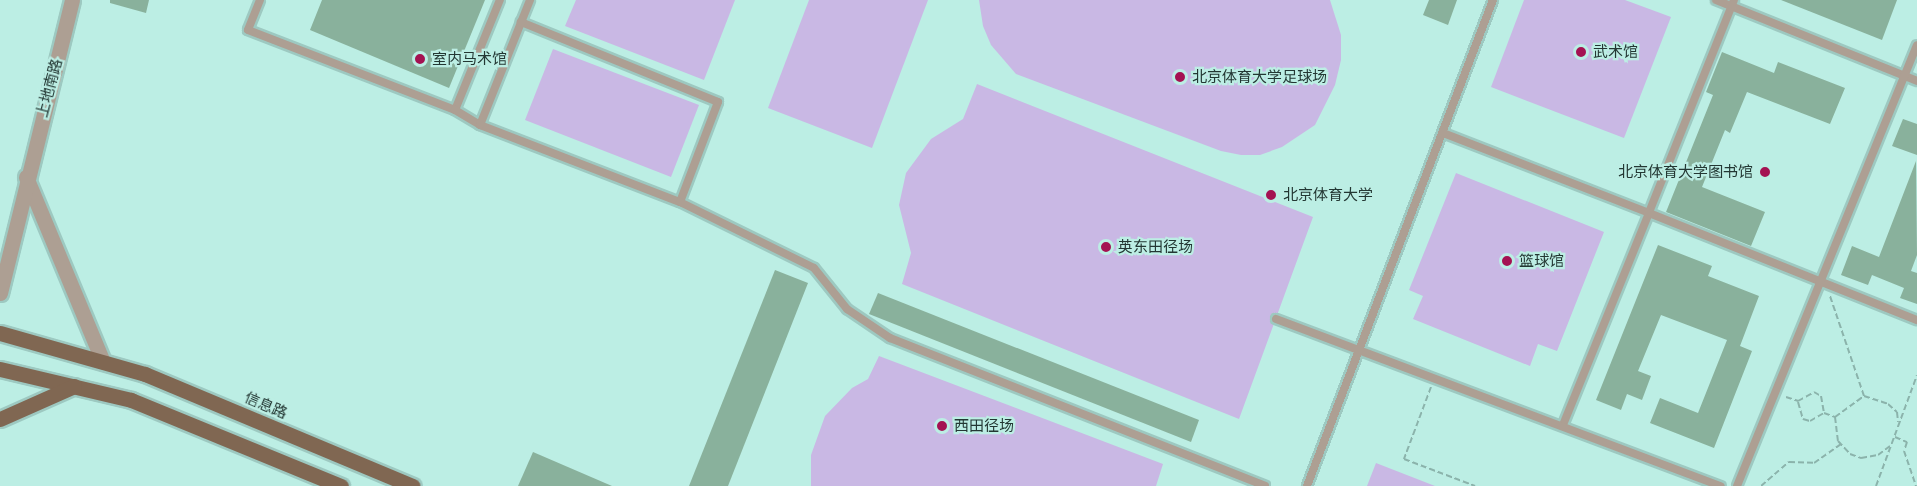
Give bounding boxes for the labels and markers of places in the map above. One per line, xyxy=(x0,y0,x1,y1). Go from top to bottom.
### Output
place label: 武术馆 xyxy=(1593,43,1638,61)
marker: 武术馆 xyxy=(1574,45,1588,59)
place label: 室内马术馆 xyxy=(432,50,507,68)
marker: 室内马术馆 xyxy=(413,52,427,66)
place label: 北京体育大学足球场 xyxy=(1192,68,1327,86)
marker: 北京体育大学足球场 xyxy=(1173,70,1187,84)
place label: 北京体育大学图书馆 xyxy=(1618,163,1753,181)
marker: 北京体育大学图书馆 xyxy=(1758,165,1772,179)
place label: 北京体育大学 xyxy=(1283,186,1373,204)
marker: 北京体育大学 xyxy=(1264,188,1278,202)
place label: 英东田径场 xyxy=(1118,238,1193,256)
marker: 英东田径场 xyxy=(1099,240,1113,254)
place label: 篮球馆 xyxy=(1519,252,1564,270)
marker: 篮球馆 xyxy=(1500,254,1514,268)
place label: 西田径场 xyxy=(954,417,1014,435)
marker: 西田径场 xyxy=(935,419,949,433)

